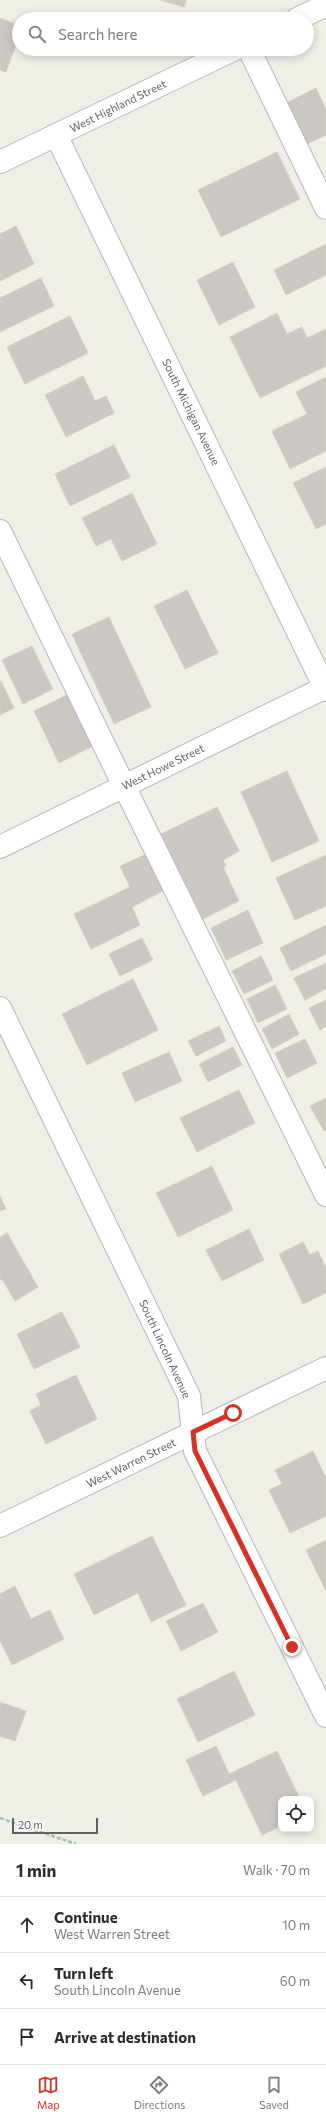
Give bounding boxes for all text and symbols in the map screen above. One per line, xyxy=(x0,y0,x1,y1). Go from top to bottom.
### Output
search box xyxy=(12,12,314,56)
icon: search xyxy=(26,23,48,45)
text: Search here xyxy=(58,25,137,43)
street label: West Highland Street xyxy=(67,76,169,135)
street label: South Michigan Avenue xyxy=(160,356,223,467)
street label: West Howe Street xyxy=(119,741,207,792)
street label: South Lincoln Avenue xyxy=(137,1297,194,1400)
route start xyxy=(224,1404,242,1422)
street label: West Warren Street xyxy=(84,1435,178,1490)
route end xyxy=(283,1638,301,1656)
map controls xyxy=(278,1796,314,1832)
button: locate xyxy=(278,1796,314,1832)
scale bar xyxy=(12,1816,98,1835)
text: 20 m xyxy=(18,1818,43,1831)
text: 1 min xyxy=(16,1860,56,1881)
text: Walk · 70 m xyxy=(243,1862,310,1878)
text: Continue xyxy=(54,1908,118,1926)
icon: ahead xyxy=(16,1914,38,1936)
text: 10 m xyxy=(282,1917,310,1933)
text: West Warren Street xyxy=(54,1926,170,1942)
text: Turn left xyxy=(54,1964,113,1982)
icon: left xyxy=(16,1970,38,1992)
text: 60 m xyxy=(280,1973,310,1989)
text: South Lincoln Avenue xyxy=(54,1982,181,1998)
icon: arrive xyxy=(16,2026,38,2048)
text: Arrive at destination xyxy=(54,2028,196,2046)
tab: Map xyxy=(37,2074,60,2111)
tab: Directions xyxy=(134,2074,185,2111)
tab: Saved xyxy=(259,2074,289,2111)

